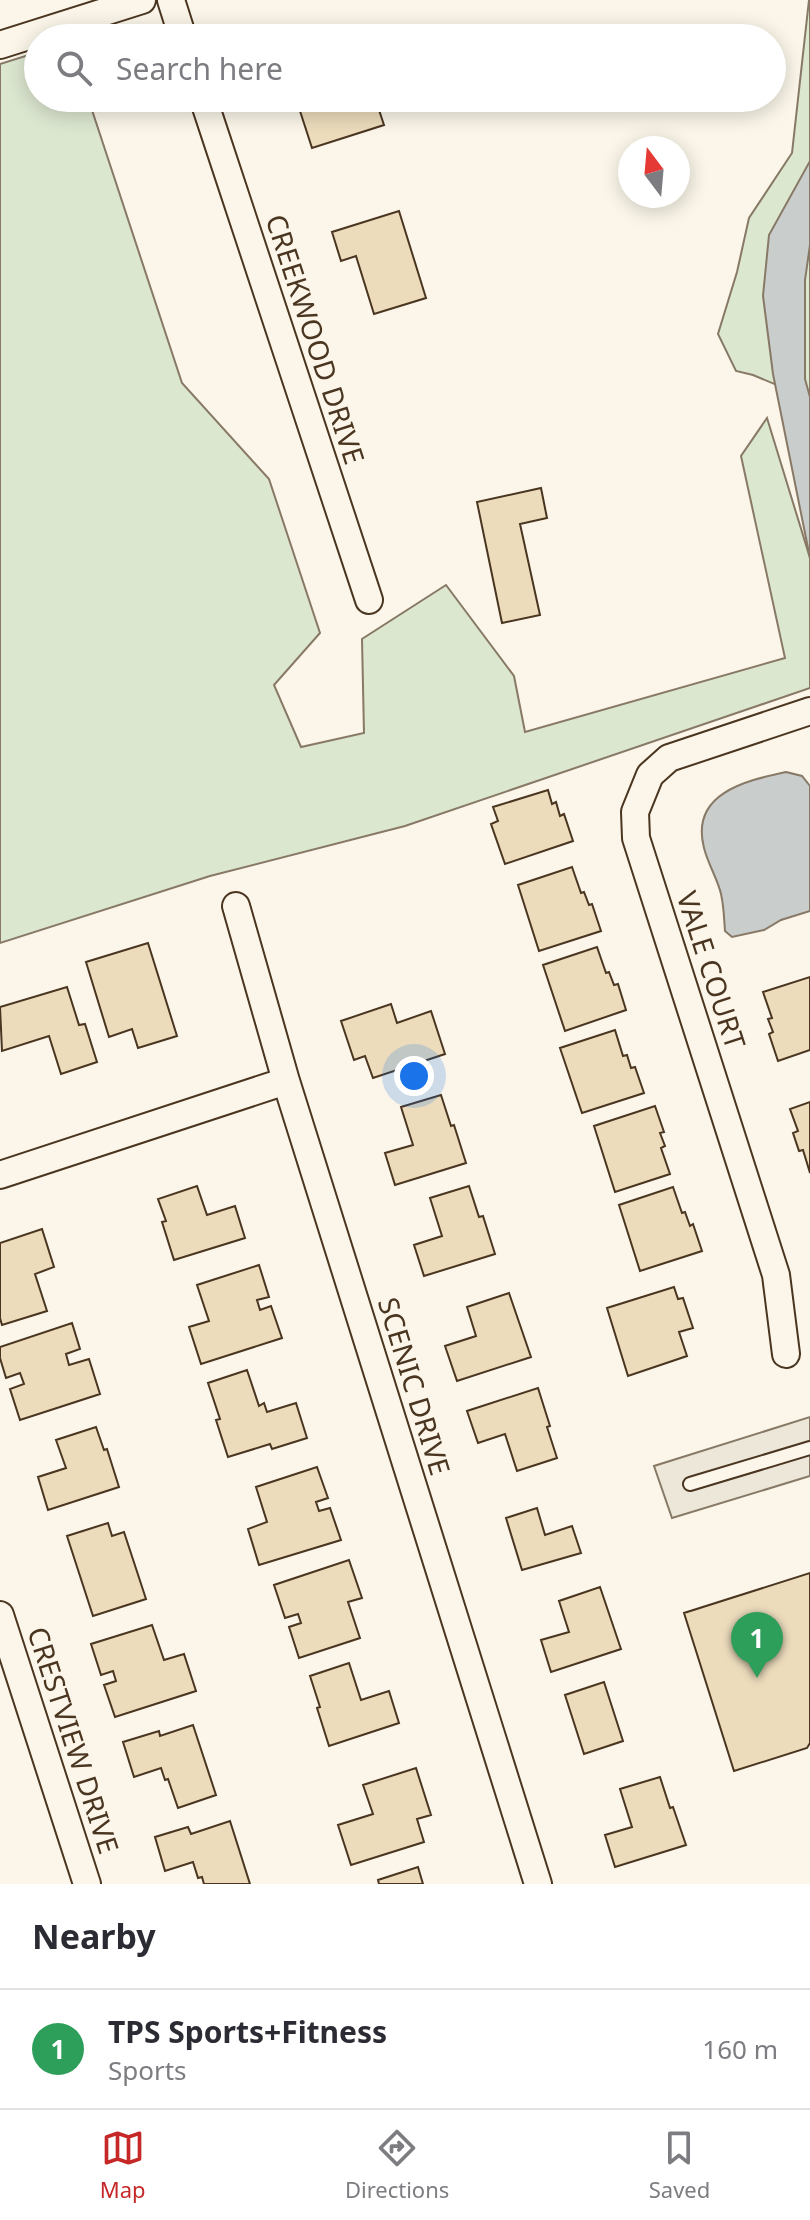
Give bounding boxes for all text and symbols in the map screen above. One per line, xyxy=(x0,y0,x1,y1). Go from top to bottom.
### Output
search box xyxy=(24,24,786,112)
icon: search xyxy=(52,46,96,90)
text: Search here xyxy=(116,48,283,89)
north arrow xyxy=(618,136,690,208)
street label: CREEKWOOD DRIVE xyxy=(258,209,374,469)
street label: VALE COURT xyxy=(669,886,755,1054)
your location xyxy=(394,1056,434,1096)
street label: SCENIC DRIVE xyxy=(370,1292,460,1480)
pin: 1 xyxy=(731,1612,783,1678)
street label: CRESTVIEW DRIVE xyxy=(19,1622,129,1858)
text: Nearby xyxy=(32,1913,156,1959)
text: TPS Sports+Fitness xyxy=(108,2011,387,2052)
text: 1 xyxy=(51,2031,65,2067)
text: 160 m xyxy=(702,2031,778,2067)
text: Sports xyxy=(108,2052,187,2088)
tab: Map xyxy=(100,2126,146,2204)
tab: Directions xyxy=(345,2126,449,2204)
tab: Saved xyxy=(649,2126,710,2204)

